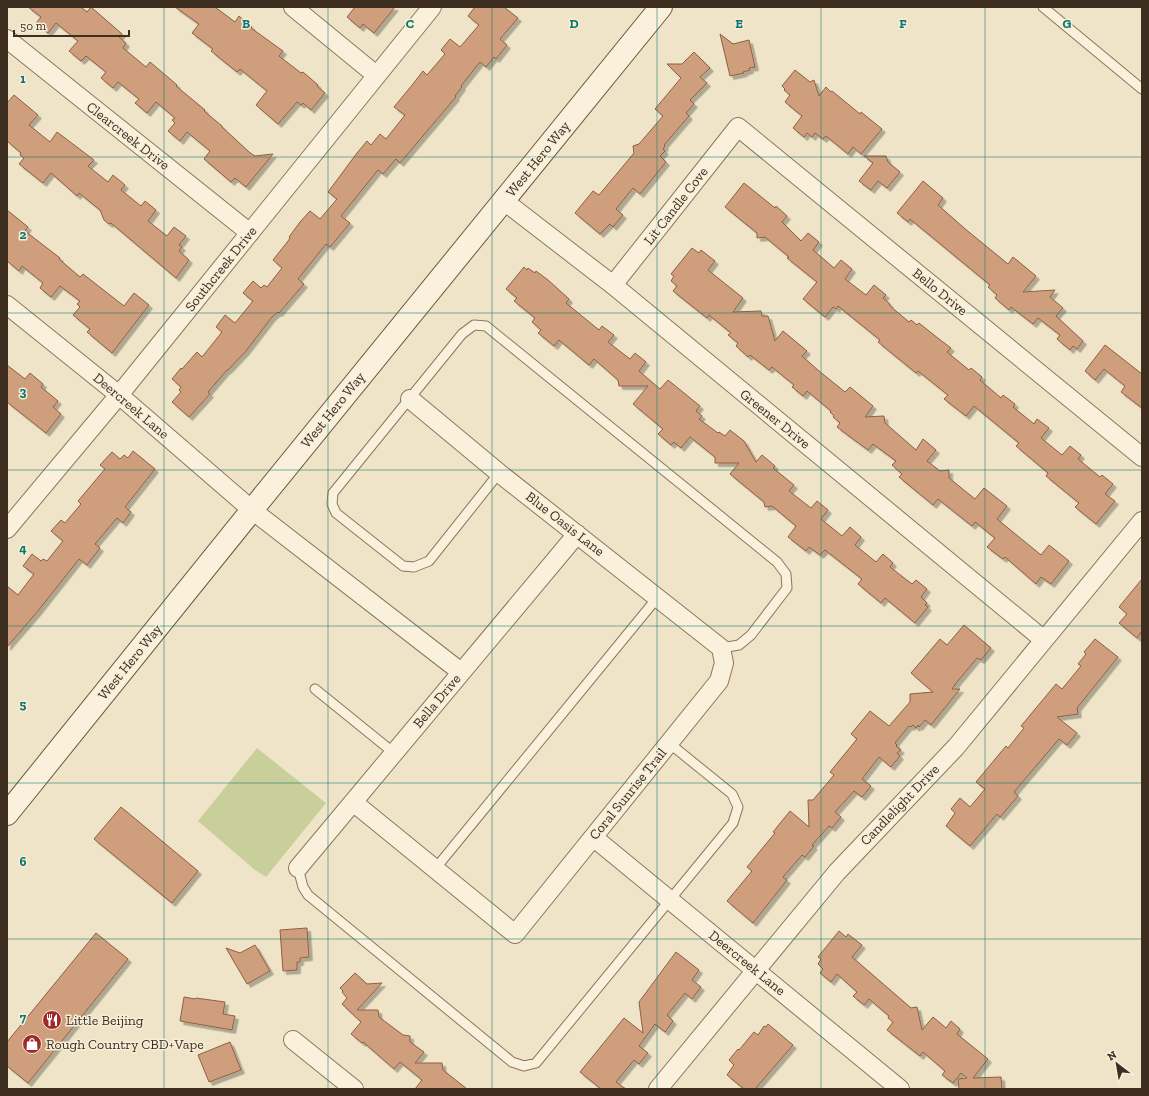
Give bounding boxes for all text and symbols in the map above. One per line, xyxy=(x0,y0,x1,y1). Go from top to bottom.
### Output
scale bar xyxy=(14,12,129,38)
text: B xyxy=(242,16,250,31)
text: C xyxy=(406,16,414,31)
text: D xyxy=(569,16,579,31)
text: E xyxy=(735,16,743,31)
text: F xyxy=(899,16,907,31)
text: G xyxy=(1063,16,1072,31)
text: 50 m xyxy=(20,19,47,33)
text: 1 xyxy=(20,71,26,86)
street label: Clearcreek Drive xyxy=(83,98,173,174)
street label: West Hero Way xyxy=(502,117,574,200)
street label: Lit Candle Cove xyxy=(640,163,712,248)
street label: Southcreek Drive xyxy=(182,223,261,315)
text: 2 xyxy=(20,227,27,242)
street label: Bello Drive xyxy=(909,265,971,320)
street label: West Hero Way xyxy=(297,368,369,451)
street label: Deercreek Lane xyxy=(90,369,173,443)
text: 3 xyxy=(20,384,27,399)
street label: Greener Drive xyxy=(737,386,814,453)
street label: Blue Oasis Lane xyxy=(522,488,608,560)
text: 4 xyxy=(19,541,27,556)
street label: West Hero Way xyxy=(94,620,166,703)
street label: Bella Drive xyxy=(409,670,465,732)
text: 5 xyxy=(20,697,27,712)
street label: Coral Sunrise Trail xyxy=(586,744,670,843)
street label: Candlelight Drive xyxy=(857,761,943,849)
text: 6 xyxy=(20,854,27,869)
street label: Deercreek Lane xyxy=(705,927,789,999)
restaurant icon: Little Beijing xyxy=(41,1009,63,1031)
text: 7 xyxy=(20,1010,27,1025)
place label: Little Beijing xyxy=(66,1012,144,1029)
shop icon: Rough Country CBD+Vape xyxy=(21,1033,43,1055)
place label: Rough Country CBD+Vape xyxy=(46,1036,204,1053)
north arrow xyxy=(1097,1044,1137,1084)
text: N xyxy=(1105,1048,1120,1064)

